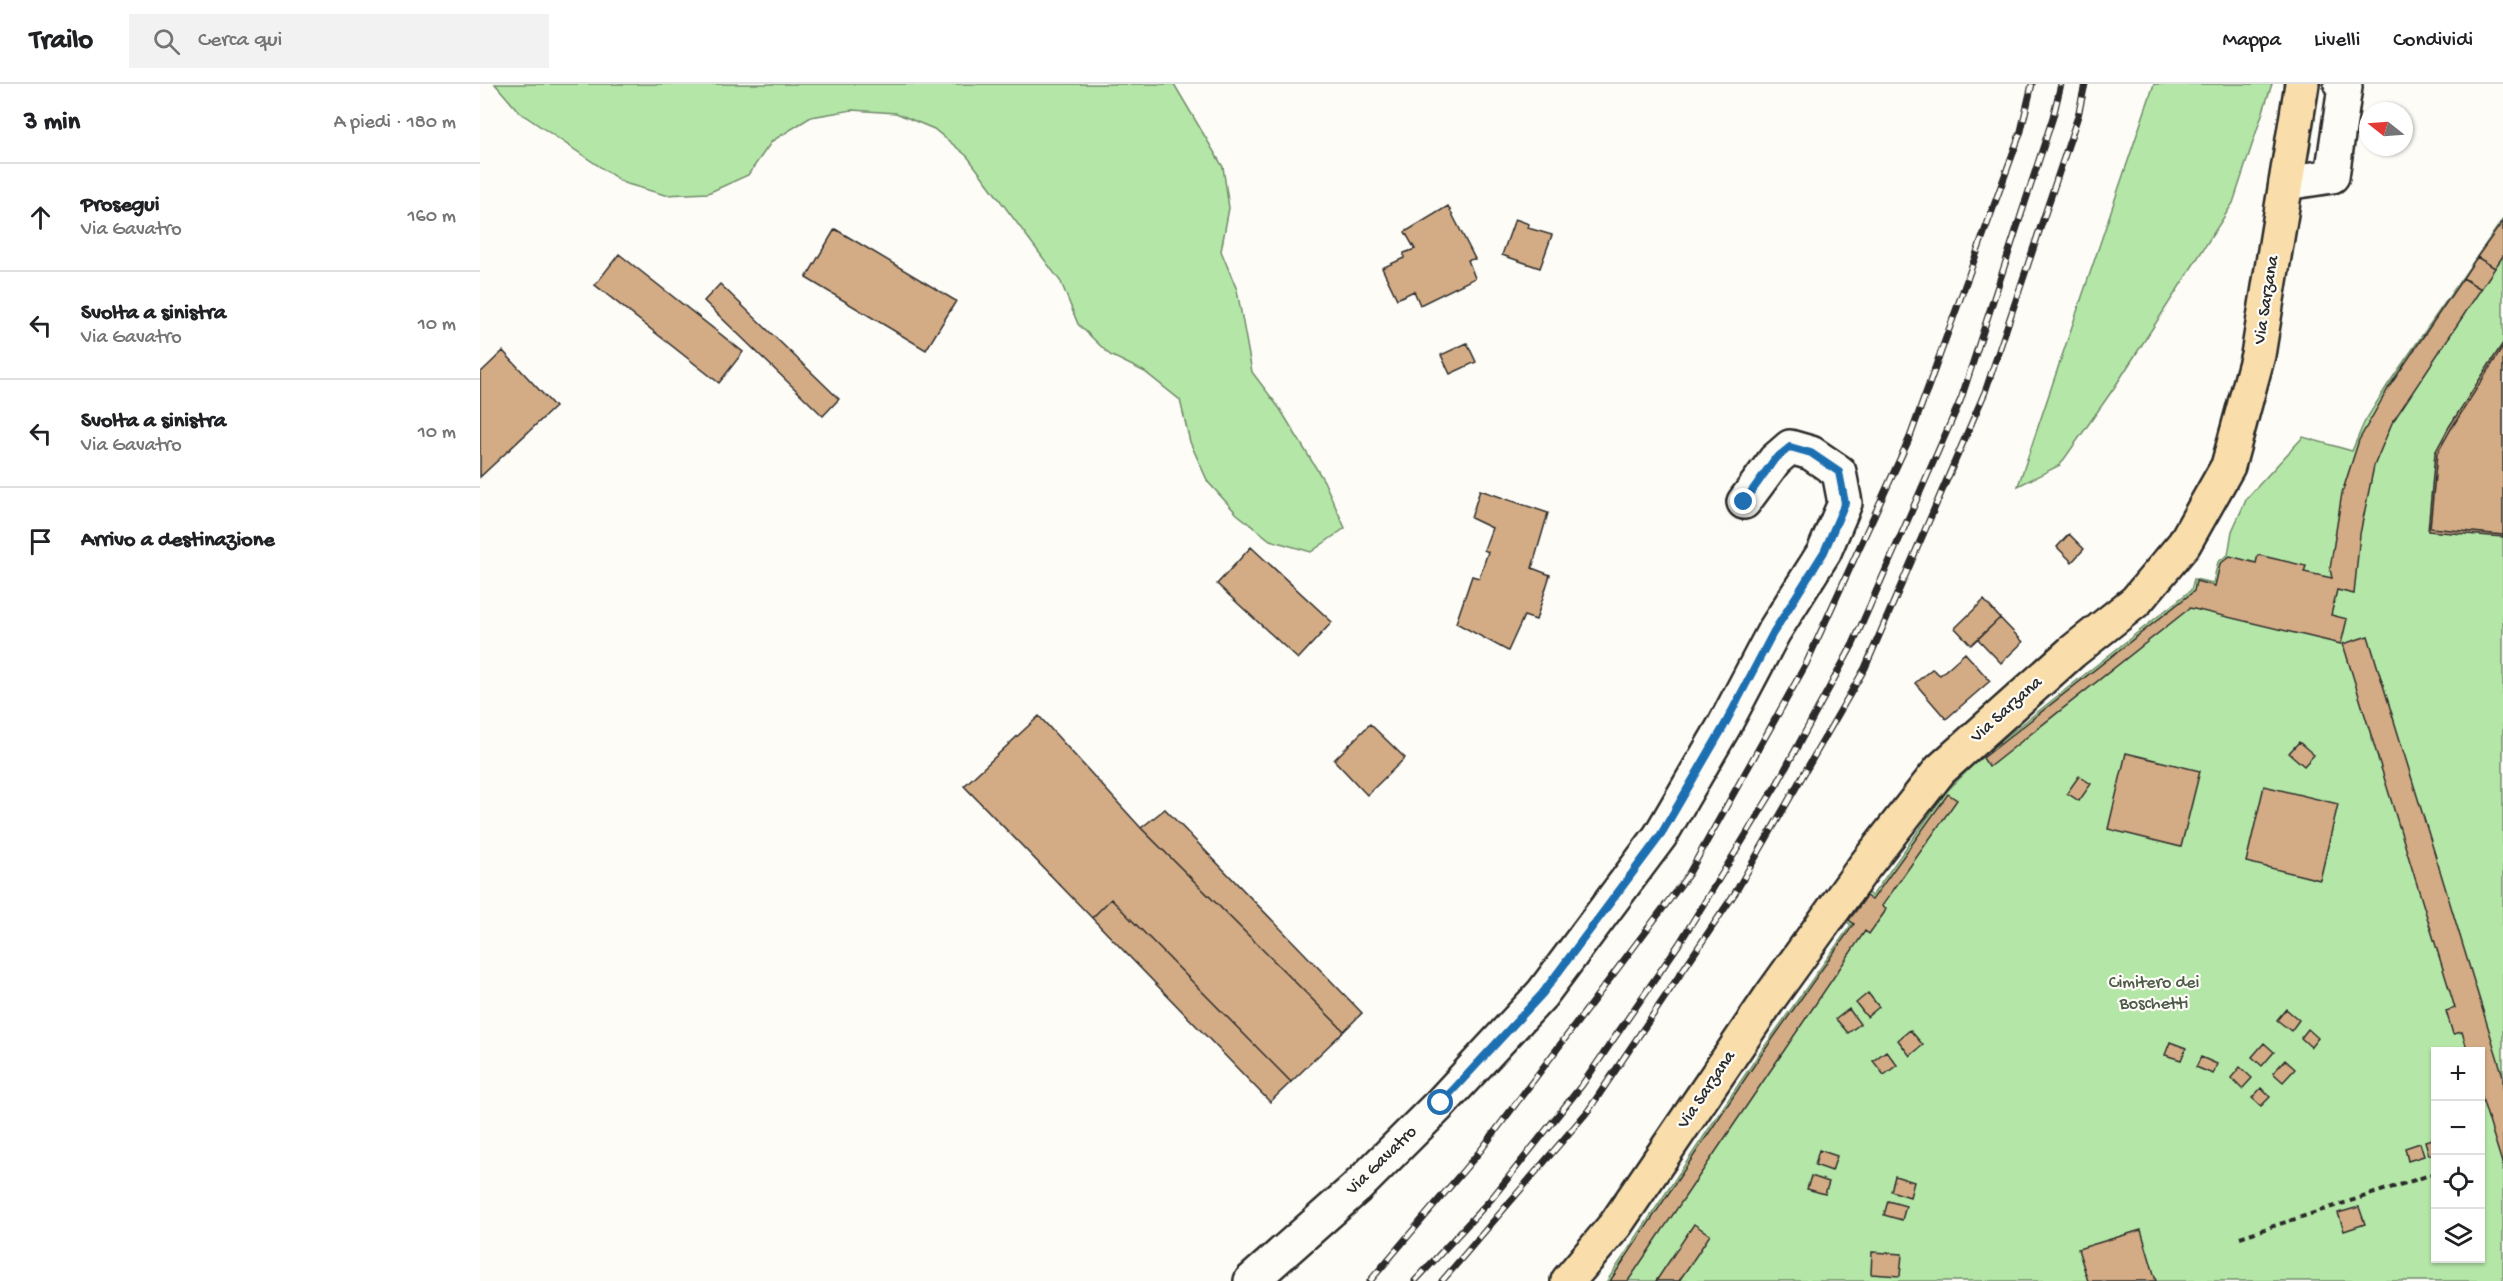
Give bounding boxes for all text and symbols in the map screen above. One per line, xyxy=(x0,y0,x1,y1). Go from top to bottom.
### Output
search box xyxy=(129,14,549,68)
text: Trailo xyxy=(30,25,93,58)
icon: search xyxy=(150,25,183,58)
text: Cerca qui xyxy=(198,28,282,54)
text: Mappa xyxy=(2222,29,2281,54)
text: Livelli xyxy=(2314,29,2360,54)
text: Condividi xyxy=(2393,29,2473,54)
north arrow xyxy=(2359,102,2413,156)
text: 3 min xyxy=(24,108,80,139)
text: A piedi · 180 m xyxy=(334,112,456,135)
text: Prosegui xyxy=(81,193,159,219)
icon: ahead xyxy=(24,201,57,234)
text: 160 m xyxy=(407,206,456,229)
text: Via Gavatro xyxy=(81,219,182,242)
street label: Via Sarzana xyxy=(2249,253,2285,347)
text: Svolta a sinistra xyxy=(81,301,226,327)
icon: left xyxy=(24,309,57,342)
text: 10 m xyxy=(418,314,456,337)
text: Via Gavatro xyxy=(81,327,182,350)
text: Svolta a sinistra xyxy=(81,409,226,435)
icon: left xyxy=(24,417,57,450)
text: 10 m xyxy=(418,422,456,445)
text: Via Gavatro xyxy=(81,435,182,458)
route end xyxy=(1730,488,1756,514)
icon: arrive xyxy=(24,525,57,558)
text: Arrivo a destinazione xyxy=(81,528,275,554)
street label: Via Sarzana xyxy=(1966,672,2048,748)
park label: Cimitero dei Boschetti xyxy=(2109,973,2199,1015)
street label: Via Sarzana xyxy=(1673,1046,1741,1134)
map controls xyxy=(2431,1047,2485,1263)
button: + xyxy=(2431,1047,2485,1101)
route start xyxy=(1427,1089,1453,1115)
button: − xyxy=(2431,1101,2485,1155)
street label: Via Gavatro xyxy=(1341,1122,1422,1201)
button: locate xyxy=(2431,1155,2485,1209)
button: layers xyxy=(2431,1209,2485,1263)

